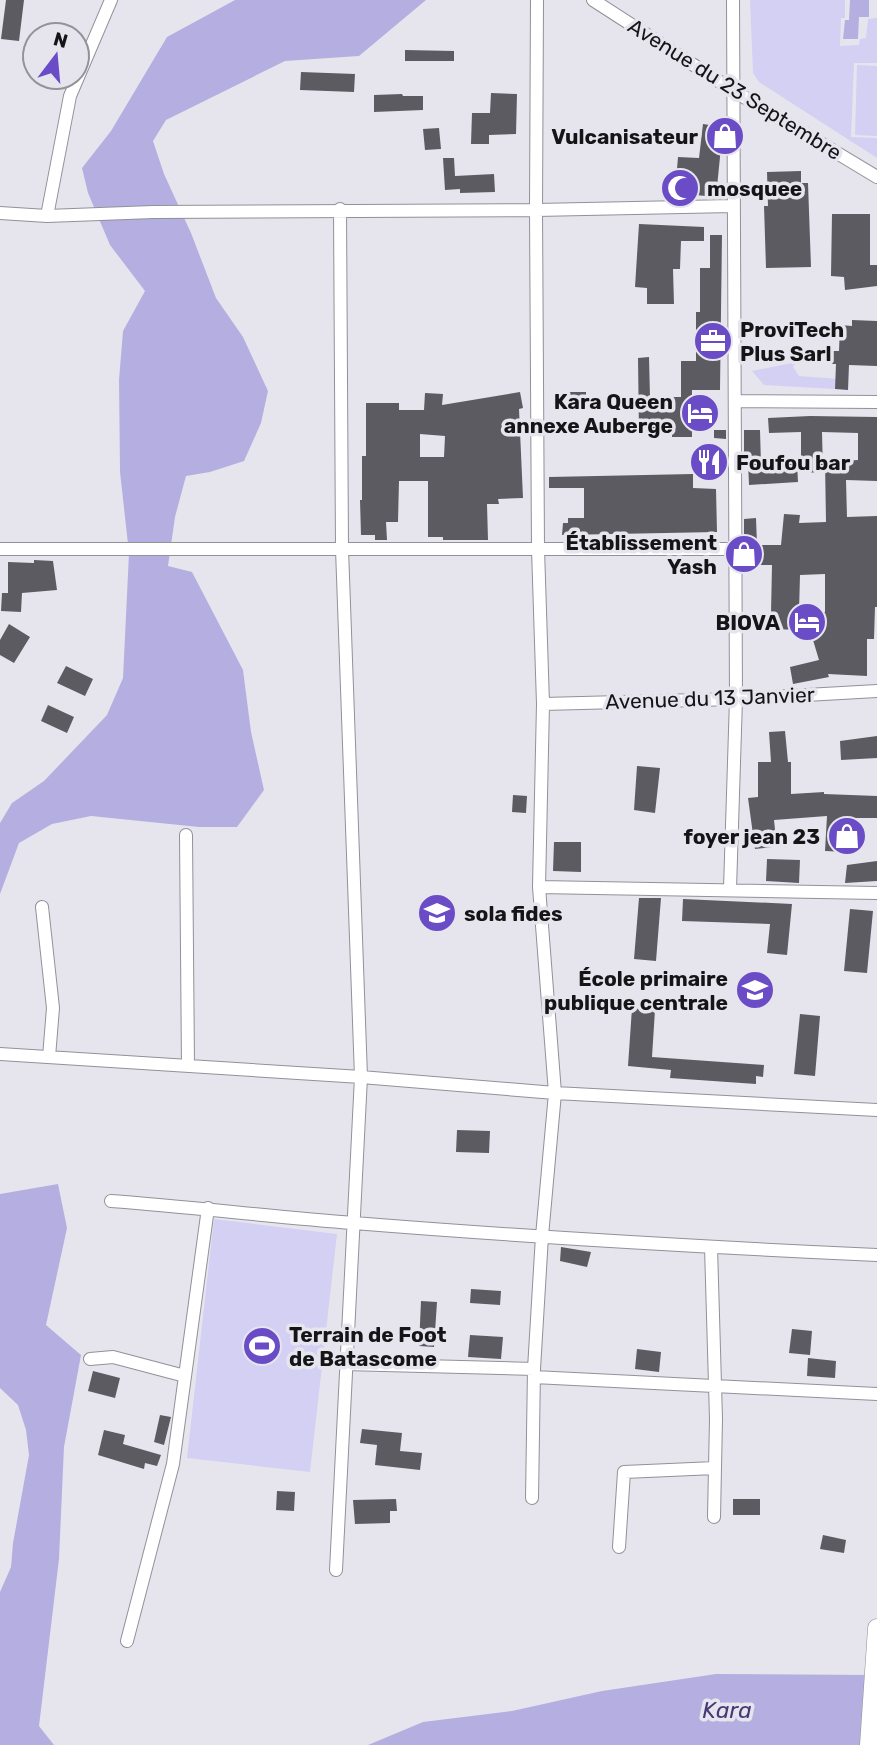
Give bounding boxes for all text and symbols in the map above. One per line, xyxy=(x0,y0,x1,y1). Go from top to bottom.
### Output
street label: Avenue du 23 Septembre xyxy=(624,13,846,165)
north arrow xyxy=(21,21,91,91)
text: N xyxy=(51,27,70,53)
shop icon: Vulcanisateur xyxy=(704,115,746,157)
place label: Vulcanisateur xyxy=(551,124,698,149)
mosque icon: mosquee xyxy=(659,167,701,209)
place label: mosquee xyxy=(707,176,802,201)
place label: ProviTech Plus Sarl xyxy=(740,317,844,366)
office icon: ProviTech Plus Sarl xyxy=(692,320,734,362)
place label: Kara Queen annexe Auberge xyxy=(504,389,673,438)
hotel icon: Kara Queen annexe Auberge xyxy=(679,392,721,434)
restaurant icon: Foufou bar xyxy=(688,441,730,483)
place label: Foufou bar xyxy=(736,450,851,475)
place label: Établissement Yash xyxy=(566,530,717,579)
shop icon: Établissement Yash xyxy=(723,533,765,575)
hotel icon: BIOVA xyxy=(786,601,828,643)
place label: BIOVA xyxy=(715,610,780,635)
street label: Avenue du 13 Janvier xyxy=(605,682,815,714)
shop icon: foyer jean 23 xyxy=(826,815,868,857)
place label: foyer jean 23 xyxy=(684,824,820,849)
school or university icon: sola fides xyxy=(416,892,458,934)
place label: sola fides xyxy=(464,901,563,926)
place label: École primaire publique centrale xyxy=(544,966,728,1015)
school or university icon: École primaire publique centrale xyxy=(734,969,776,1011)
place label: Terrain de Foot de Batascome xyxy=(289,1322,447,1371)
sports icon: Terrain de Foot de Batascome xyxy=(241,1325,283,1367)
water label: Kara xyxy=(702,1696,752,1724)

